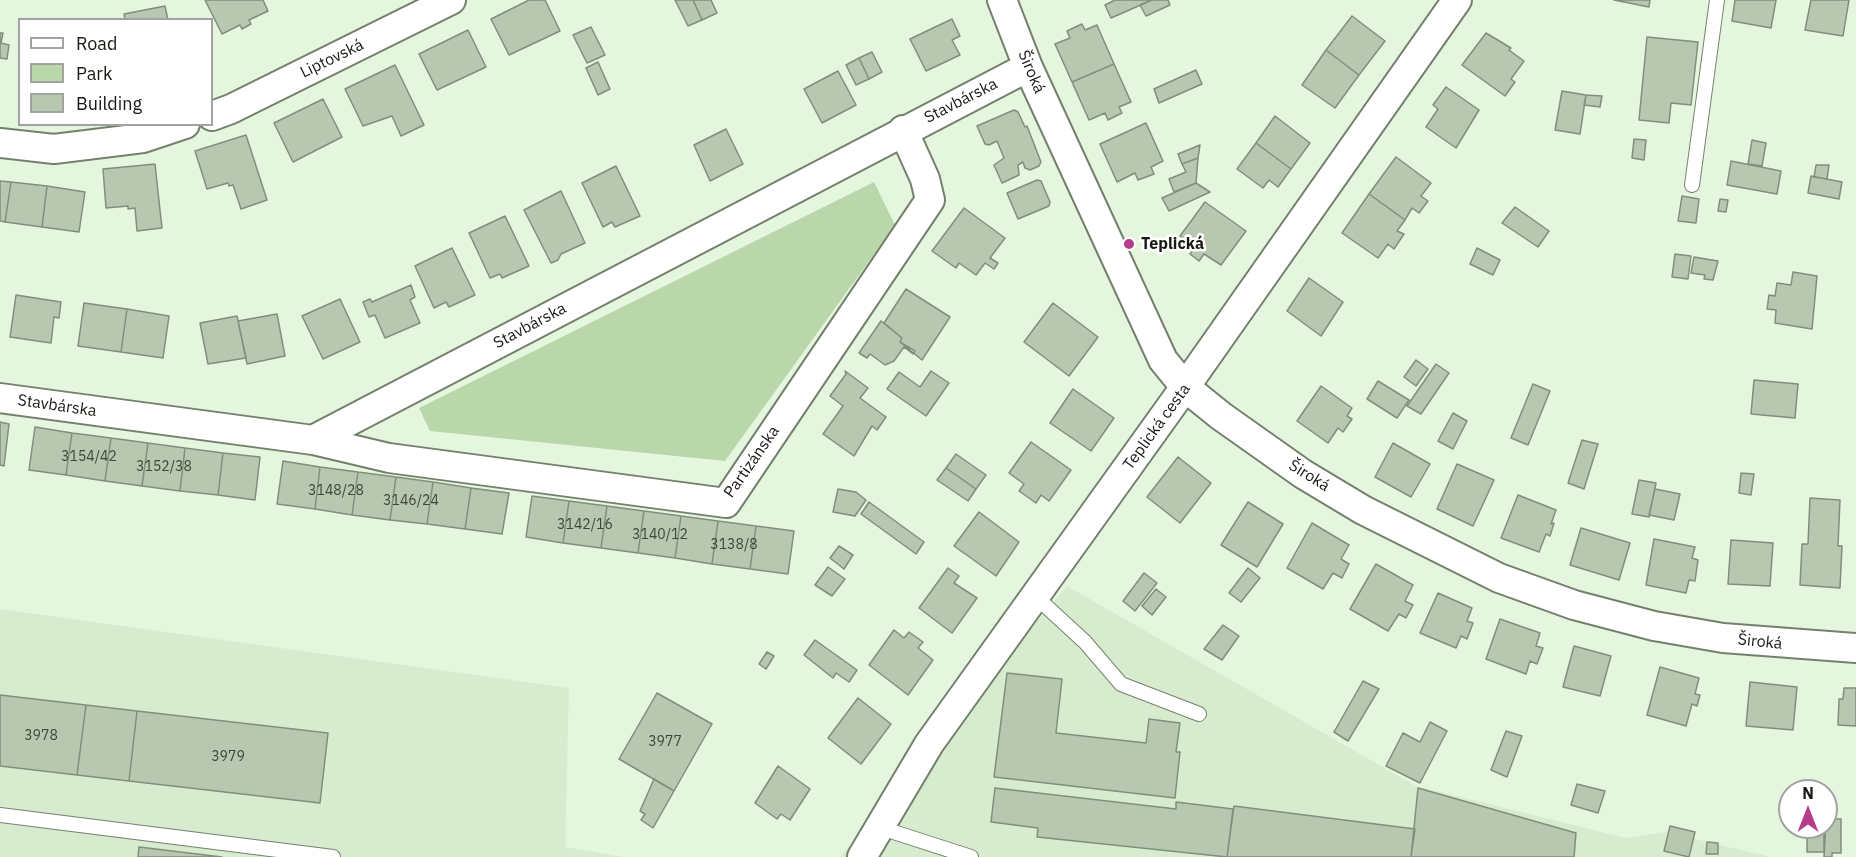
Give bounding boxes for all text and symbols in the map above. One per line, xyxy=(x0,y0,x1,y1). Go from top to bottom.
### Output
legend xyxy=(18,18,213,126)
text: Road xyxy=(76,32,117,55)
street label: Liptovská xyxy=(297,35,367,83)
street label: Široká xyxy=(1013,48,1049,96)
text: Park xyxy=(76,62,112,85)
street label: Stavbárska xyxy=(921,74,1001,128)
text: Building xyxy=(76,92,142,115)
place label: Teplická xyxy=(1141,234,1204,254)
marker: Teplická xyxy=(1122,237,1136,251)
street label: Stavbárska xyxy=(490,299,570,353)
street label: Teplická cesta xyxy=(1119,380,1195,474)
street label: Stavbárska xyxy=(16,391,98,421)
street label: Partizánska xyxy=(720,422,784,502)
house number: 3154/42 xyxy=(61,449,117,465)
street label: Široká xyxy=(1285,456,1333,496)
house number: 3152/38 xyxy=(136,459,192,475)
house number: 3148/28 xyxy=(308,483,364,499)
house number: 3146/24 xyxy=(383,493,439,509)
house number: 3142/16 xyxy=(557,517,613,533)
house number: 3140/12 xyxy=(632,527,688,543)
house number: 3138/8 xyxy=(710,537,758,553)
street label: Široká xyxy=(1737,630,1783,654)
house number: 3978 xyxy=(24,728,58,744)
house number: 3977 xyxy=(648,734,682,750)
house number: 3979 xyxy=(211,749,245,765)
north arrow xyxy=(1778,779,1838,839)
text: N xyxy=(1802,783,1814,803)

